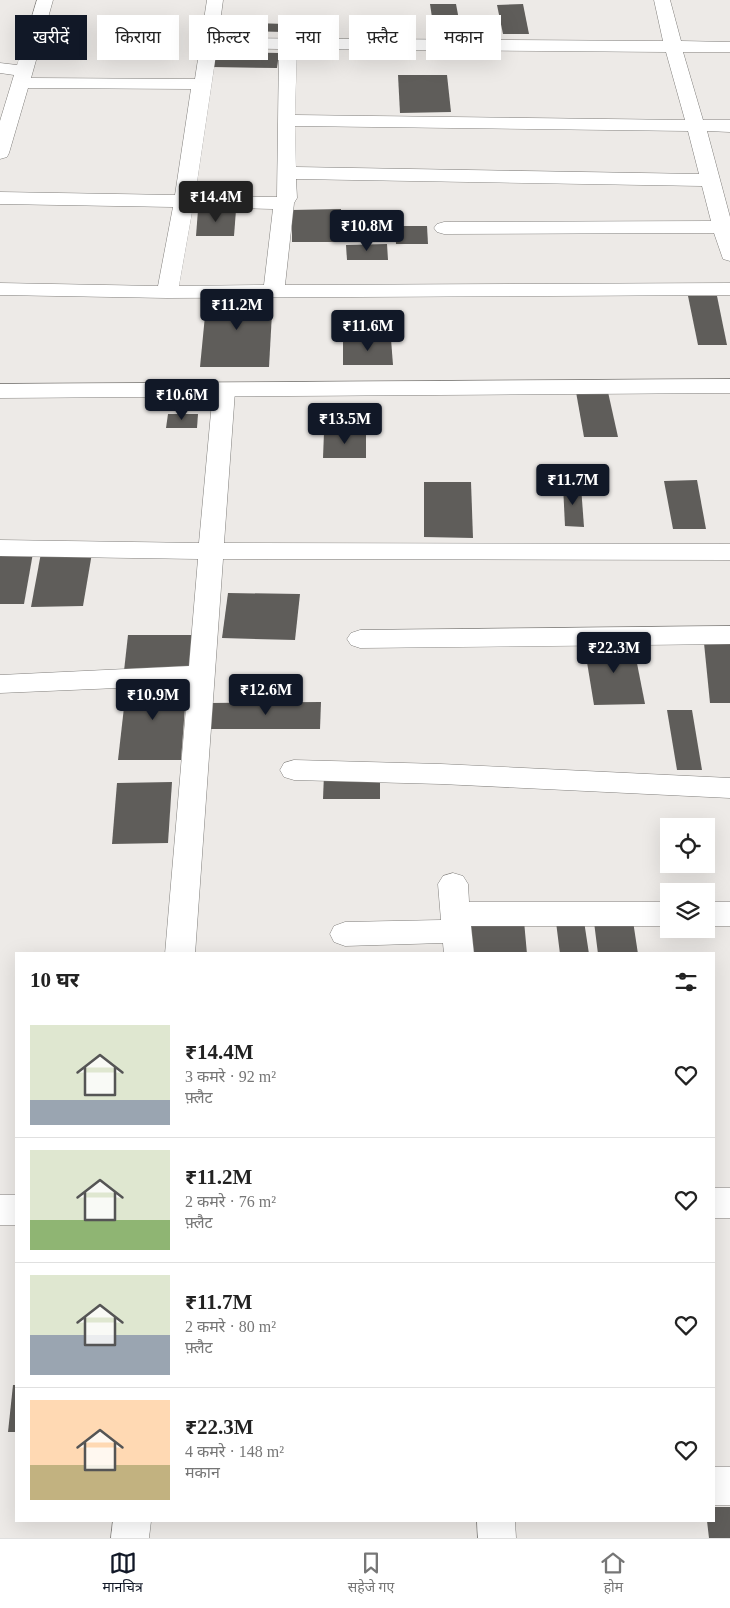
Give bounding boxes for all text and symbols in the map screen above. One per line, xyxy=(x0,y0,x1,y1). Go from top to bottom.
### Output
chip: खरीदें xyxy=(15,15,87,60)
chip: किराया xyxy=(97,15,179,60)
chip: फ़िल्टर xyxy=(189,15,268,60)
chip: नया xyxy=(278,15,339,60)
chip: फ़्लैट xyxy=(349,15,416,60)
chip: मकान xyxy=(426,15,501,60)
pin: ₹14.4M xyxy=(175,180,257,223)
text: ₹14.4M xyxy=(190,188,242,205)
pin: ₹10.8M xyxy=(326,210,408,252)
text: ₹10.8M xyxy=(341,217,393,234)
pin: ₹11.2M xyxy=(196,288,278,331)
text: ₹11.2M xyxy=(211,296,263,313)
pin: ₹11.6M xyxy=(327,310,409,352)
text: ₹11.6M xyxy=(342,317,394,334)
pin: ₹10.6M xyxy=(141,378,223,421)
text: ₹10.6M xyxy=(156,386,208,403)
pin: ₹13.5M xyxy=(304,402,386,445)
text: ₹13.5M xyxy=(319,410,371,427)
pin: ₹11.7M xyxy=(532,464,614,506)
text: ₹11.7M xyxy=(547,471,599,488)
pin: ₹22.3M xyxy=(573,632,655,674)
text: ₹22.3M xyxy=(588,639,640,656)
pin: ₹12.6M xyxy=(225,674,307,716)
pin: ₹10.9M xyxy=(112,678,194,721)
text: ₹12.6M xyxy=(240,681,292,698)
text: ₹10.9M xyxy=(127,686,179,703)
map controls xyxy=(660,818,715,938)
button: locate xyxy=(660,818,715,873)
button: layers xyxy=(660,883,715,938)
text: 10 घर xyxy=(30,968,79,992)
icon: filters xyxy=(672,968,700,996)
text: ₹14.4M xyxy=(185,1040,254,1064)
icon: home xyxy=(70,1045,130,1105)
icon: heart xyxy=(672,1061,700,1089)
text: 3 कमरे · 92 m² xyxy=(185,1068,276,1085)
text: फ़्लैट xyxy=(185,1089,213,1106)
text: ₹11.2M xyxy=(185,1165,252,1189)
icon: home xyxy=(70,1170,130,1230)
icon: heart xyxy=(672,1186,700,1214)
text: 2 कमरे · 76 m² xyxy=(185,1193,276,1210)
text: फ़्लैट xyxy=(185,1214,213,1231)
text: ₹11.7M xyxy=(185,1290,252,1314)
icon: home xyxy=(70,1295,130,1355)
icon: heart xyxy=(672,1311,700,1339)
text: 2 कमरे · 80 m² xyxy=(185,1318,276,1335)
text: फ़्लैट xyxy=(185,1339,213,1356)
text: ₹22.3M xyxy=(185,1415,254,1439)
icon: home xyxy=(70,1420,130,1480)
icon: heart xyxy=(672,1436,700,1464)
text: 4 कमरे · 148 m² xyxy=(185,1443,284,1460)
text: मकान xyxy=(185,1464,220,1481)
tab: मानचित्र xyxy=(103,1549,143,1598)
tab: सहेजे गए xyxy=(348,1549,394,1598)
tab: होम xyxy=(599,1549,627,1598)

